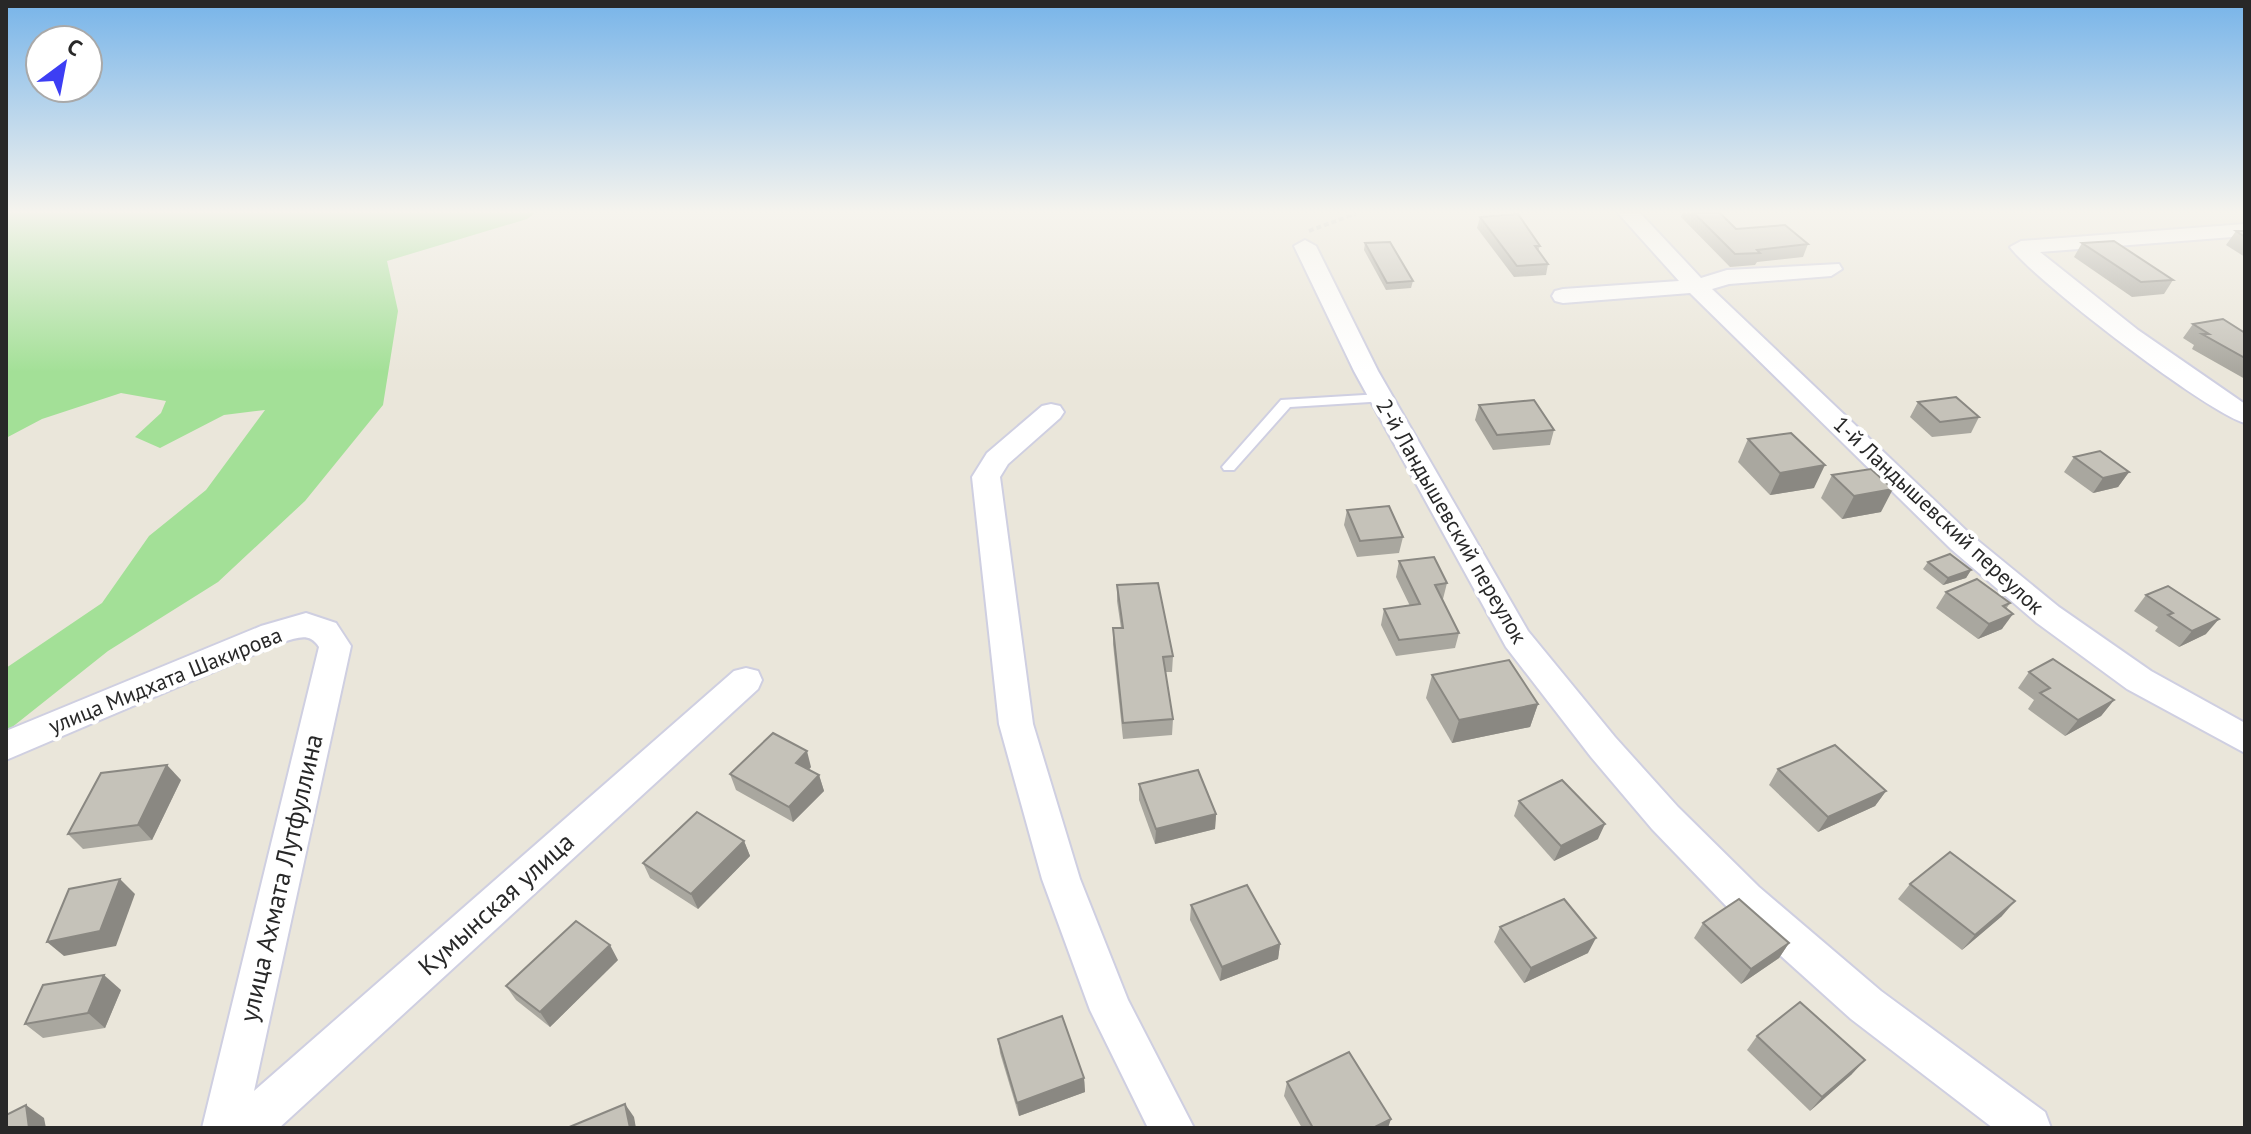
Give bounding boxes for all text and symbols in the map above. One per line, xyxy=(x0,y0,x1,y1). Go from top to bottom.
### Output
north arrow xyxy=(24,24,104,104)
text: С xyxy=(62,32,87,62)
street label: 2-й Ландышевский переулок xyxy=(1370,394,1534,649)
street label: 1-й Ландышевский переулок xyxy=(1828,410,2051,620)
street label: улица Мидхата Шакирова xyxy=(44,620,286,740)
street label: улица Ахмата Лутфуллина xyxy=(231,731,330,1025)
street label: Кумынская улица xyxy=(411,825,580,982)

